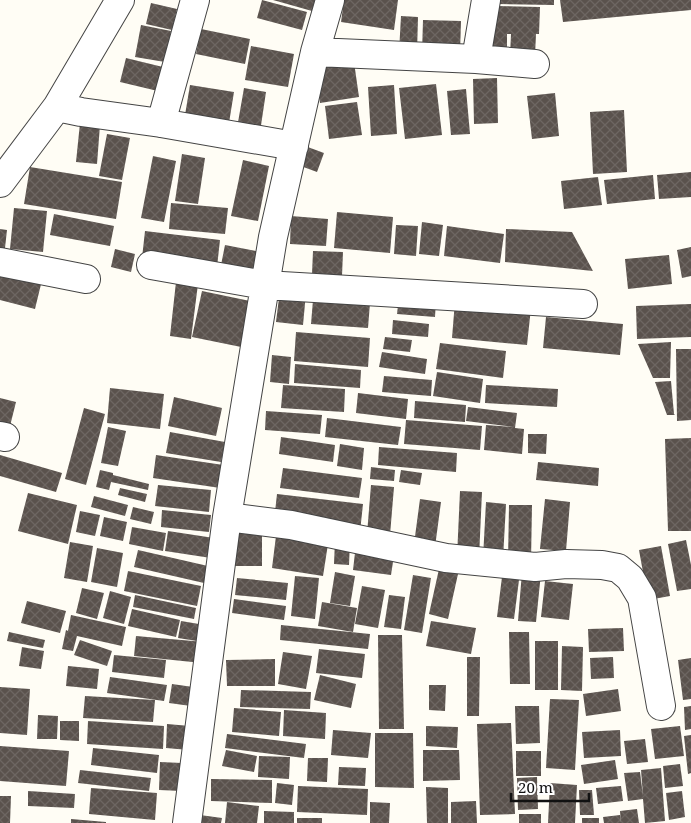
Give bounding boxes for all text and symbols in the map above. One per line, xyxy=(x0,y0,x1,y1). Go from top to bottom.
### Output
scale bar xyxy=(511,770,588,802)
text: 20 m xyxy=(518,777,553,797)

